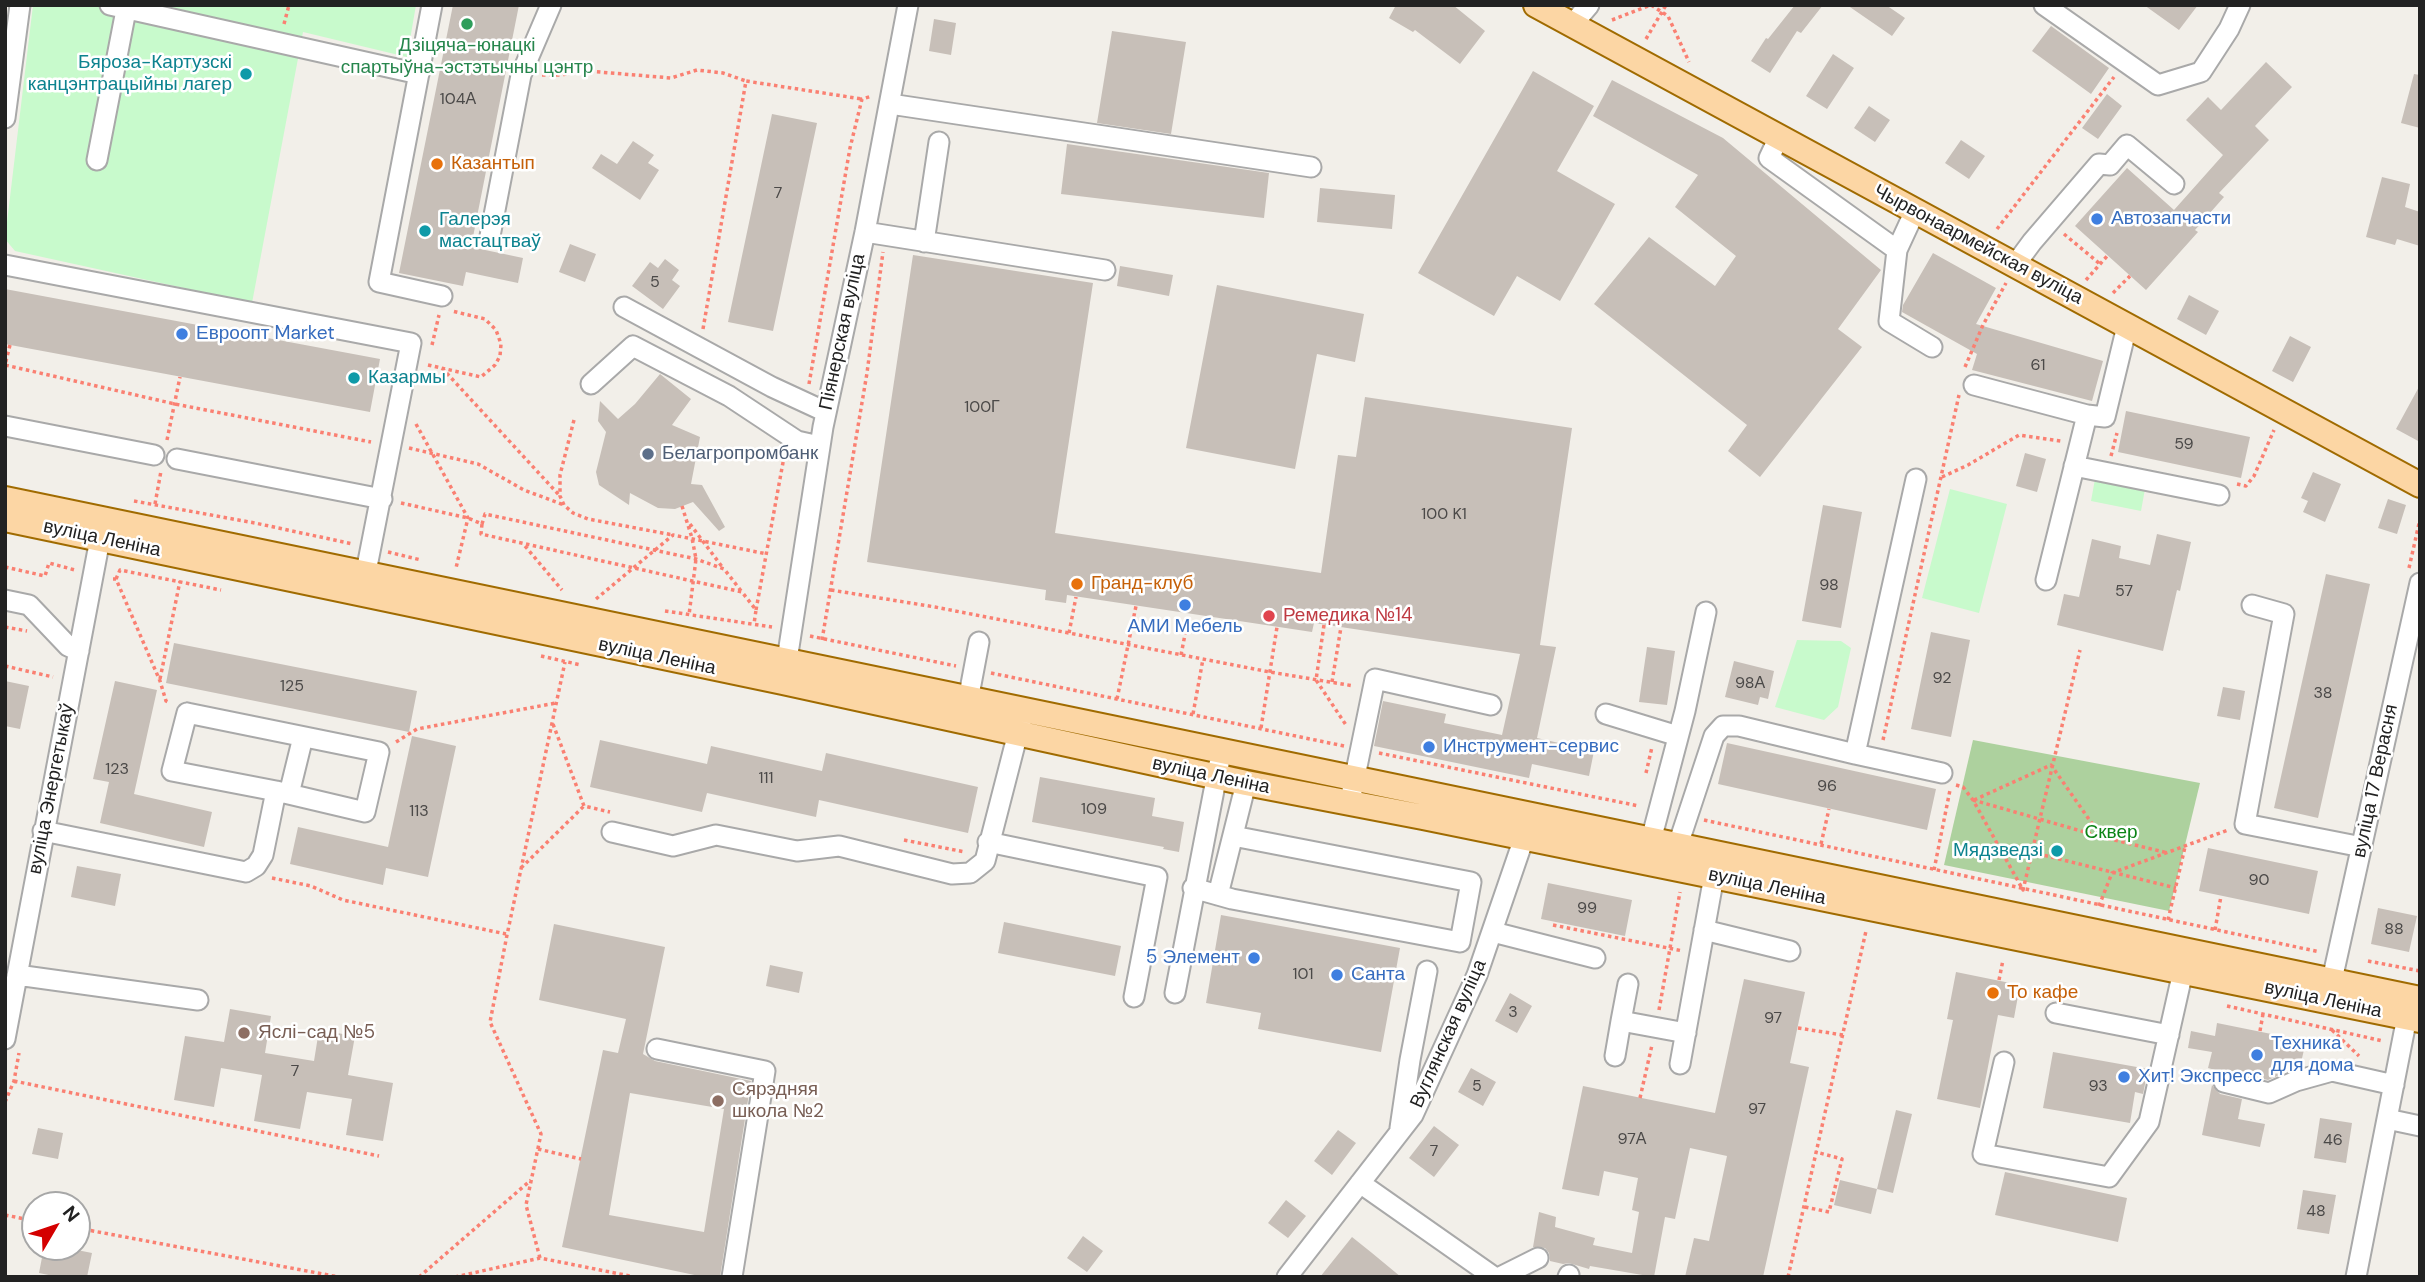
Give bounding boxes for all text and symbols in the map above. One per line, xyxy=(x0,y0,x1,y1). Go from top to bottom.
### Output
marker: Дзіцяча-юнацкі спартыўна-эстэтычны цэнтр xyxy=(459,16,475,32)
place label: Дзіцяча-юнацкі спартыўна-эстэтычны цэнтр xyxy=(341,35,593,79)
place label: Бяроза-Картузскі канцэнтрацыйны лагер xyxy=(28,52,232,96)
marker: Бяроза-Картузскі канцэнтрацыйны лагер xyxy=(238,66,254,82)
house number: 104А xyxy=(440,90,476,110)
place label: Казантып xyxy=(451,153,535,175)
marker: Казантып xyxy=(429,156,445,172)
street label: Чырвонаармейская вуліца xyxy=(1870,180,2086,310)
house number: 7 xyxy=(774,184,782,204)
place label: Автозапчасти xyxy=(2111,208,2231,230)
place label: Галерэя мастацтваў xyxy=(439,209,541,253)
marker: Автозапчасти xyxy=(2089,211,2105,227)
marker: Галерэя мастацтваў xyxy=(417,223,433,239)
street label: Піянерская вуліца xyxy=(815,252,871,412)
house number: 5 xyxy=(650,273,660,293)
place label: Евроопт Market xyxy=(196,323,335,345)
marker: Евроопт Market xyxy=(174,326,190,342)
house number: 61 xyxy=(2030,356,2046,376)
place label: Казармы xyxy=(368,367,446,389)
marker: Казармы xyxy=(346,370,362,386)
house number: 100Г xyxy=(964,398,1000,418)
house number: 59 xyxy=(2174,435,2194,455)
place label: Белагропромбанк xyxy=(662,443,818,465)
marker: Белагропромбанк xyxy=(640,446,656,462)
house number: 100 K1 xyxy=(1421,505,1467,525)
street label: вуліца Леніна xyxy=(41,515,163,563)
place label: Гранд-клуб xyxy=(1091,573,1193,595)
marker: Гранд-клуб xyxy=(1069,576,1085,592)
house number: 98 xyxy=(1819,576,1839,596)
house number: 57 xyxy=(2115,582,2133,602)
marker: АМИ Мебель xyxy=(1177,597,1193,613)
place label: Ремедика №14 xyxy=(1283,605,1413,627)
marker: Ремедика №14 xyxy=(1261,608,1277,624)
place label: АМИ Мебель xyxy=(1127,616,1243,638)
street label: вуліца Леніна xyxy=(596,633,718,681)
house number: 92 xyxy=(1933,669,1951,689)
house number: 98А xyxy=(1735,674,1765,694)
house number: 125 xyxy=(280,677,304,697)
house number: 38 xyxy=(2313,684,2333,704)
street label: вуліца Энергетыкаў xyxy=(24,702,80,876)
street label: вуліца 17 Верасня xyxy=(2349,702,2403,860)
place label: Инструмент-сервис xyxy=(1443,736,1619,758)
marker: Инструмент-сервис xyxy=(1421,739,1437,755)
street label: вуліца Леніна xyxy=(1150,752,1272,800)
house number: 123 xyxy=(105,760,129,780)
house number: 111 xyxy=(759,769,773,789)
house number: 96 xyxy=(1817,777,1837,797)
house number: 109 xyxy=(1081,800,1107,820)
house number: 113 xyxy=(409,802,429,822)
park label: Сквер xyxy=(2084,822,2138,844)
place label: Мядзведзі xyxy=(1953,840,2043,862)
marker: Мядзведзі xyxy=(2049,843,2065,859)
street label: вуліца Леніна xyxy=(1706,863,1828,911)
house number: 90 xyxy=(2249,871,2269,891)
house number: 99 xyxy=(1577,899,1597,919)
house number: 88 xyxy=(2384,920,2404,940)
place label: 5 Элемент xyxy=(1146,947,1240,969)
marker: 5 Элемент xyxy=(1246,950,1262,966)
street label: Вуглянская вуліца xyxy=(1406,956,1492,1112)
place label: Санта xyxy=(1351,964,1405,986)
house number: 101 xyxy=(1293,965,1313,985)
marker: Санта xyxy=(1329,967,1345,983)
street label: вуліца Леніна xyxy=(2262,976,2384,1024)
place label: То кафе xyxy=(2007,982,2078,1004)
marker: То кафе xyxy=(1985,985,2001,1001)
house number: 3 xyxy=(1508,1003,1518,1023)
house number: 97 xyxy=(1764,1009,1782,1029)
place label: Яслі-сад №5 xyxy=(258,1022,375,1044)
marker: Яслі-сад №5 xyxy=(236,1025,252,1041)
place label: Техника для дома xyxy=(2271,1033,2354,1077)
marker: Техника для дома xyxy=(2249,1047,2265,1063)
house number: 7 xyxy=(291,1062,299,1082)
place label: Хит! Экспресс xyxy=(2138,1066,2262,1088)
marker: Хит! Экспресс xyxy=(2116,1069,2132,1085)
house number: 5 xyxy=(1472,1077,1482,1097)
house number: 93 xyxy=(2088,1077,2108,1097)
place label: Сярэдняя школа №2 xyxy=(732,1079,824,1123)
marker: Сярэдняя школа №2 xyxy=(710,1093,726,1109)
house number: 97 xyxy=(1748,1100,1766,1120)
house number: 97А xyxy=(1618,1130,1646,1150)
house number: 46 xyxy=(2323,1131,2343,1151)
house number: 7 xyxy=(1430,1142,1438,1162)
north arrow xyxy=(21,1191,91,1261)
text: N xyxy=(57,1200,85,1227)
house number: 48 xyxy=(2306,1202,2326,1222)

